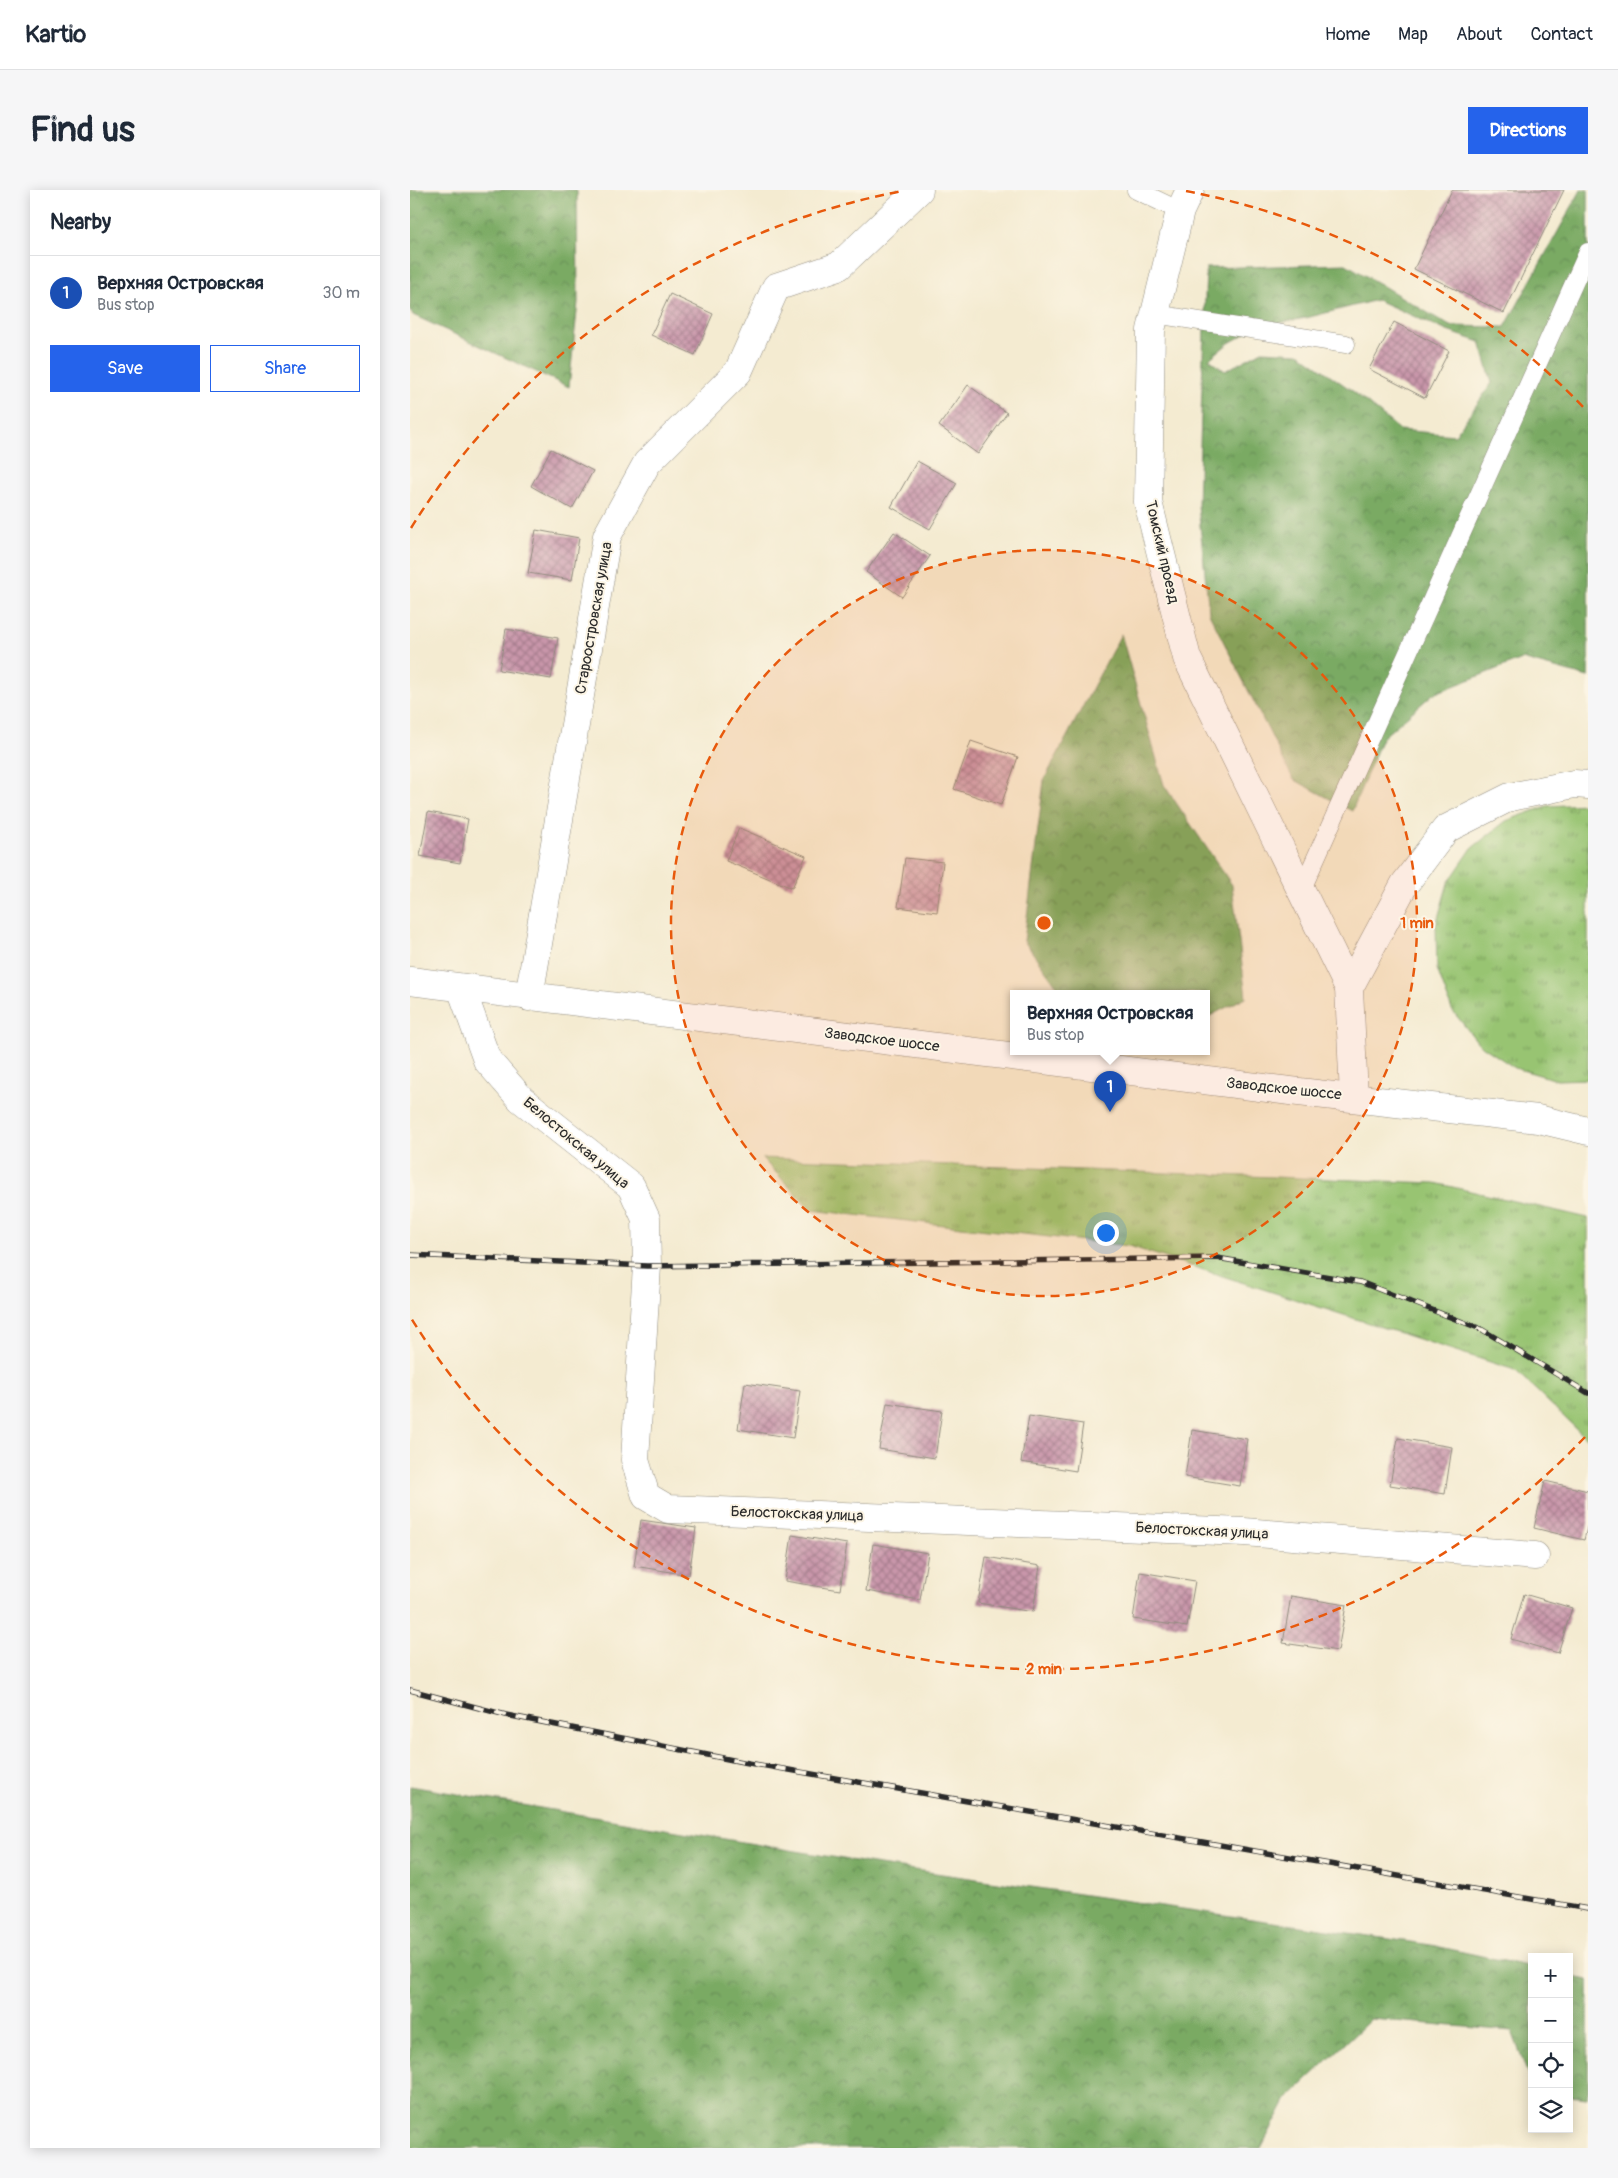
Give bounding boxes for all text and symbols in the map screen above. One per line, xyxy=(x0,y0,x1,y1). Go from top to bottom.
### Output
text: Kartio xyxy=(25,20,86,49)
text: Home xyxy=(1325,23,1370,46)
text: Map xyxy=(1398,23,1428,46)
text: About xyxy=(1456,23,1502,46)
text: Contact xyxy=(1530,23,1593,46)
button: Directions xyxy=(1468,107,1588,154)
text: Find us xyxy=(30,108,135,152)
text: Nearby xyxy=(50,209,111,236)
text: Верхняя Островская xyxy=(97,271,264,295)
text: 1 xyxy=(63,283,69,303)
text: 30 m xyxy=(322,283,360,303)
text: Bus stop xyxy=(97,295,155,315)
button: Save xyxy=(50,345,200,392)
button: Share xyxy=(210,345,360,392)
street label: Томский проезд xyxy=(1141,499,1183,605)
street label: Староостровская улица xyxy=(571,540,617,696)
centre of rings xyxy=(1035,914,1053,932)
text: 1 min xyxy=(1400,914,1434,933)
popup xyxy=(1010,990,1210,1055)
text: Верхняя Островская xyxy=(1027,1001,1193,1025)
street label: Заводское шоссе xyxy=(823,1024,941,1057)
text: Bus stop xyxy=(1027,1025,1084,1045)
pin: 1 xyxy=(1094,1071,1126,1112)
street label: Заводское шоссе xyxy=(1225,1074,1343,1105)
street label: Белостокская улица xyxy=(519,1093,633,1193)
your location xyxy=(1093,1220,1119,1246)
street label: Белостокская улица xyxy=(730,1502,864,1526)
street label: Белостокская улица xyxy=(1135,1518,1269,1544)
text: 2 min xyxy=(1026,1660,1062,1679)
map controls xyxy=(1528,1953,1573,2133)
button: + xyxy=(1528,1953,1573,1998)
button: − xyxy=(1528,1998,1573,2043)
button: locate xyxy=(1528,2043,1573,2088)
button: layers xyxy=(1528,2088,1573,2133)

